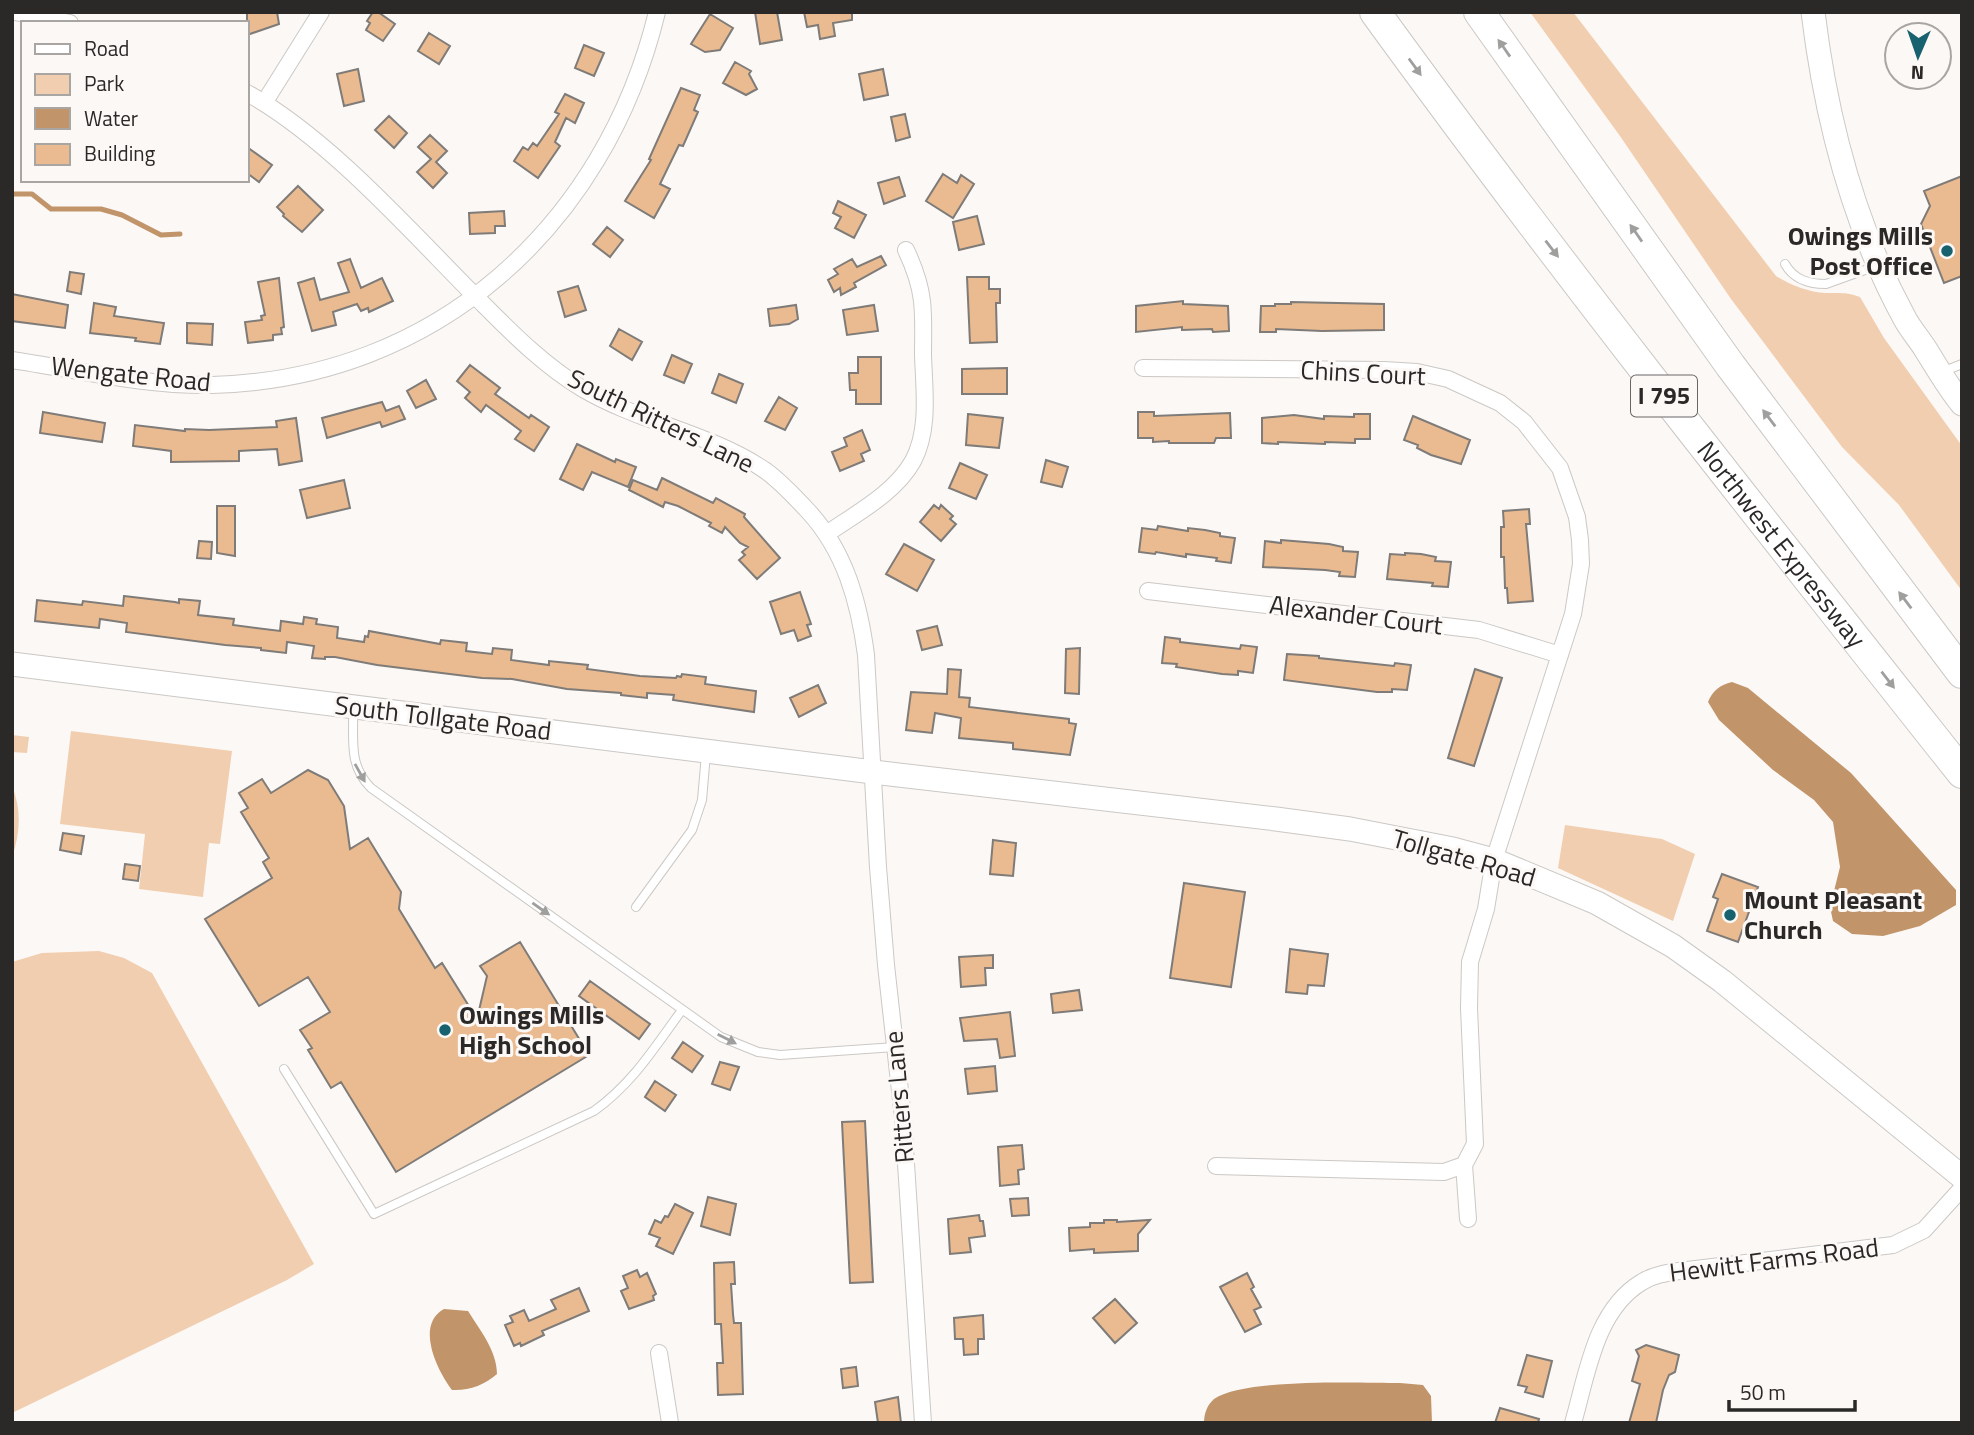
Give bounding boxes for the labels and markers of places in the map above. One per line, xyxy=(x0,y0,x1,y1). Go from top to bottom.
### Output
place label: Owings Mills Post Office xyxy=(1788,216,1933,285)
marker: Owings Mills Post Office xyxy=(1939,243,1955,259)
place label: Mount Pleasant Church xyxy=(1744,880,1922,949)
marker: Mount Pleasant Church xyxy=(1722,907,1738,923)
place label: Owings Mills High School xyxy=(459,995,604,1064)
marker: Owings Mills High School xyxy=(437,1022,453,1038)

